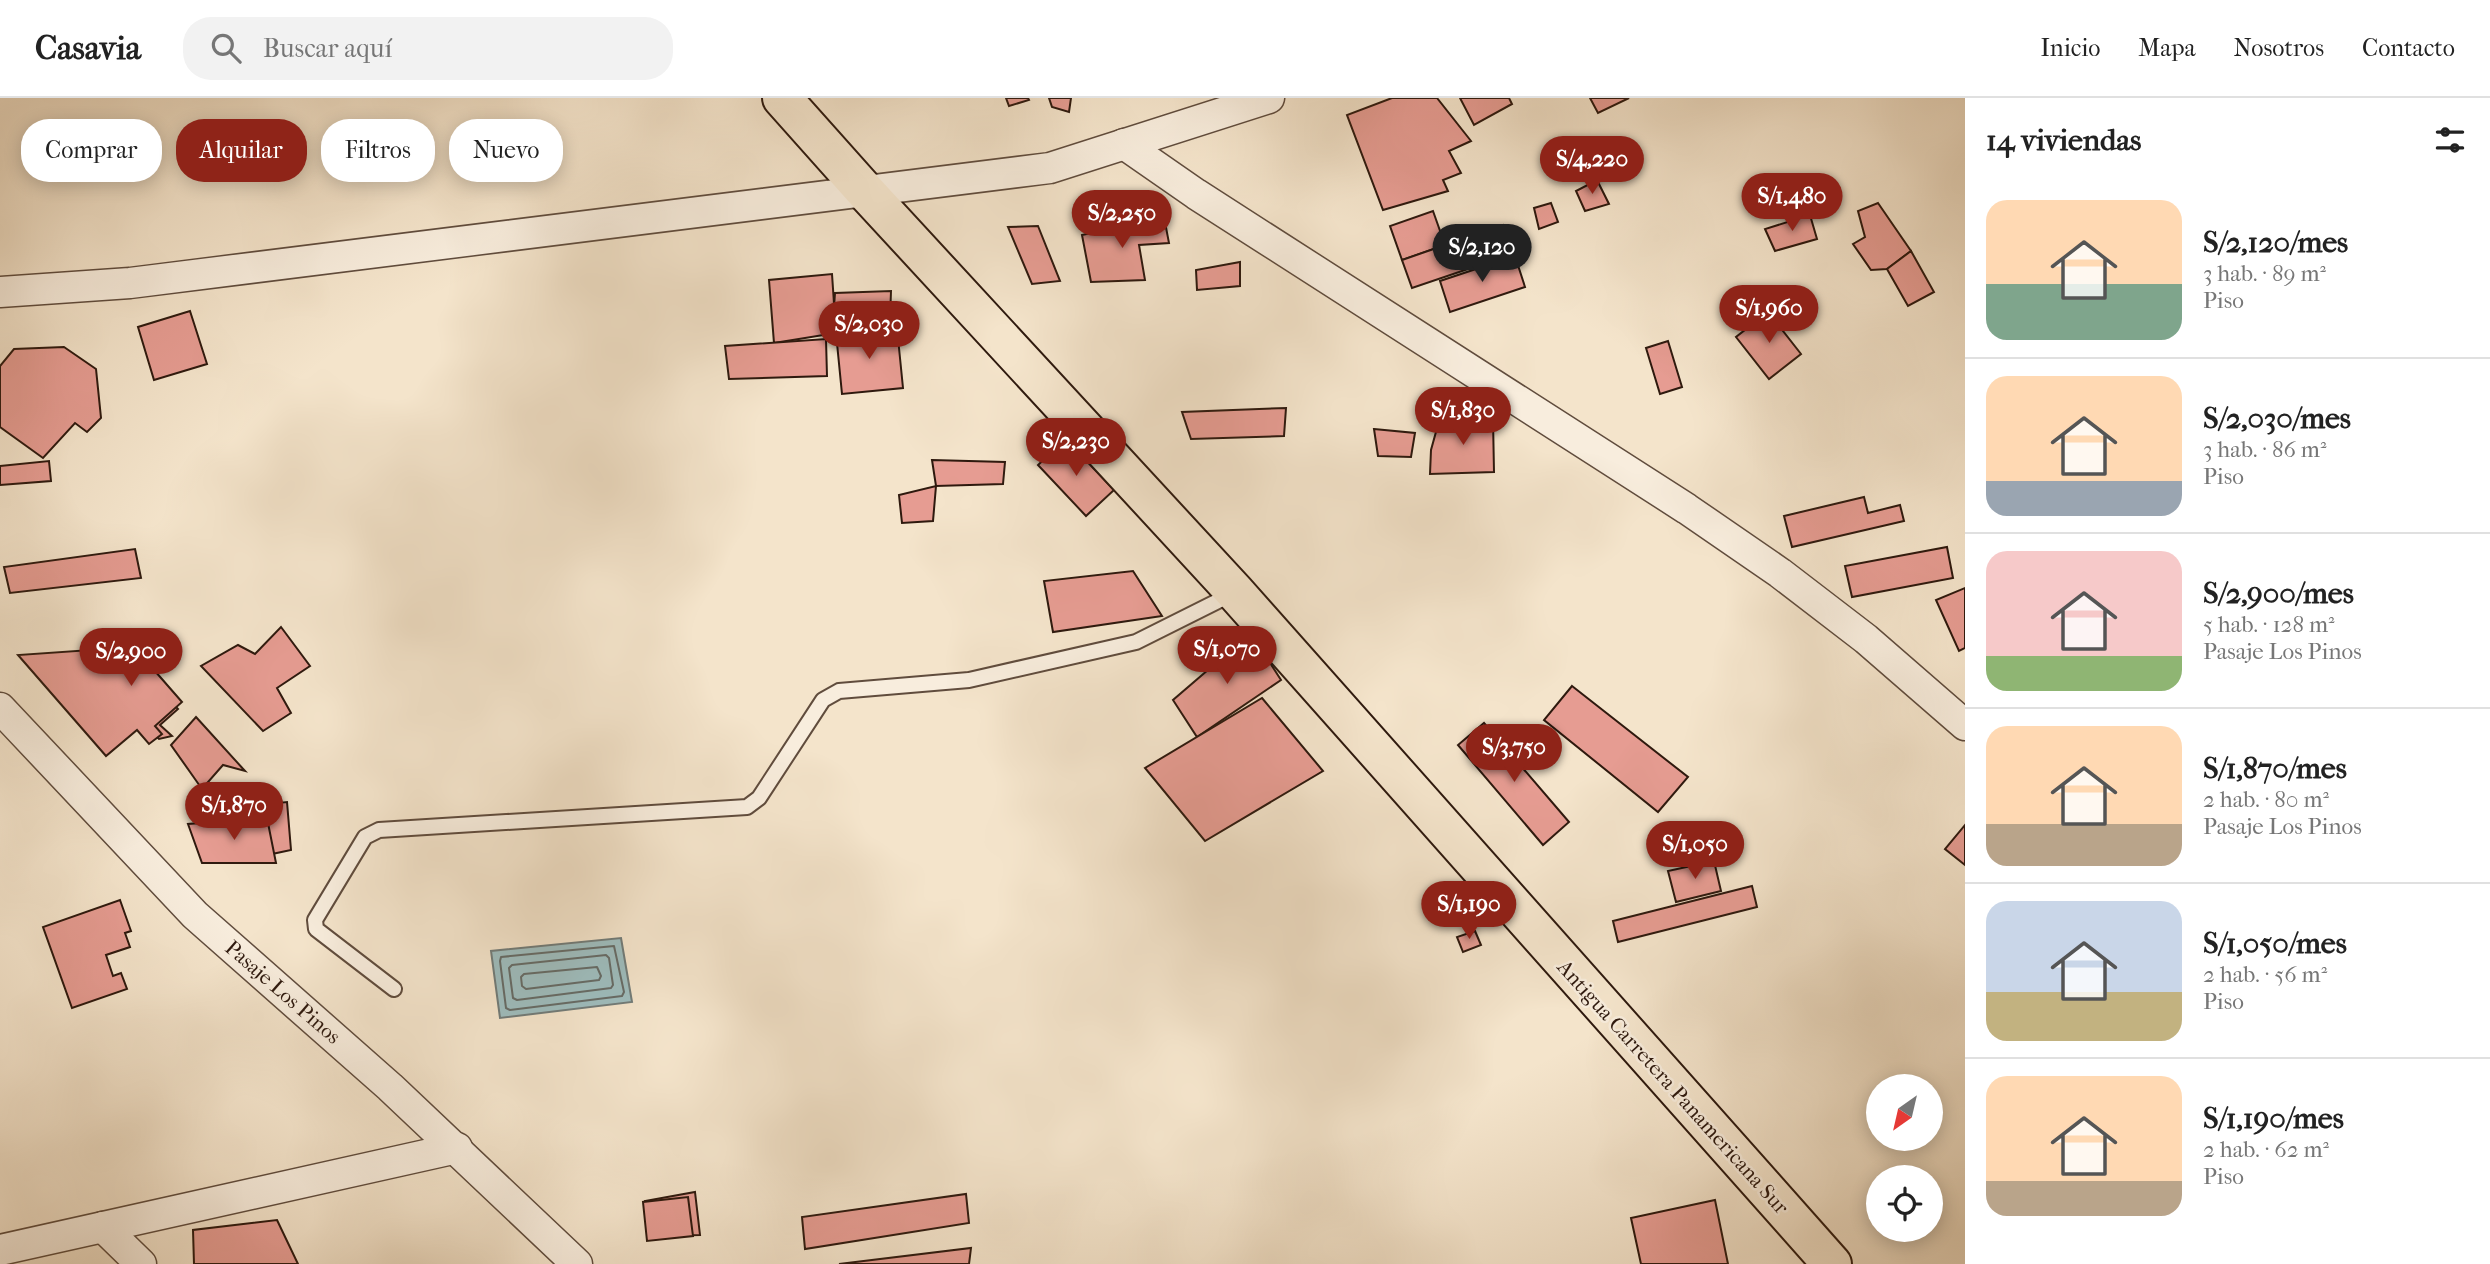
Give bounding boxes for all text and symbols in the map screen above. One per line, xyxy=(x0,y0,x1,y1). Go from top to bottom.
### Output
search box xyxy=(183,17,673,80)
text: Casavia xyxy=(35,29,141,68)
icon: search xyxy=(207,29,245,67)
text: Buscar aquí xyxy=(263,33,392,64)
text: Inicio xyxy=(2040,34,2100,62)
text: Mapa xyxy=(2138,34,2196,62)
text: Nosotros xyxy=(2234,34,2324,62)
text: Contacto xyxy=(2362,34,2455,62)
chip: Comprar xyxy=(21,119,162,182)
chip: Alquilar xyxy=(176,119,307,182)
chip: Filtros xyxy=(321,119,435,182)
chip: Nuevo xyxy=(449,119,563,182)
icon: filters xyxy=(2431,121,2469,159)
text: 14 viviendas xyxy=(1986,123,2141,158)
pin: S/4,220 xyxy=(1527,136,1657,196)
text: S/4,220 xyxy=(1556,145,1628,172)
pin: S/1,480 xyxy=(1727,174,1857,233)
text: S/1,480 xyxy=(1758,182,1826,209)
pin: S/2,250 xyxy=(1057,190,1187,250)
text: S/2,250 xyxy=(1088,199,1156,226)
pin: S/2,120 xyxy=(1417,225,1547,284)
text: S/2,120/mes xyxy=(2203,225,2348,260)
icon: home xyxy=(2042,228,2126,312)
text: S/2,120 xyxy=(1449,233,1515,260)
text: 3 hab. · 89 m² xyxy=(2203,260,2326,287)
pin: S/1,960 xyxy=(1704,286,1834,345)
text: Piso xyxy=(2203,287,2244,314)
text: S/1,960 xyxy=(1735,294,1803,321)
pin: S/2,030 xyxy=(804,302,934,361)
text: S/2,030 xyxy=(835,310,903,337)
pin: S/1,830 xyxy=(1398,388,1528,447)
text: S/1,830 xyxy=(1431,396,1495,423)
text: S/2,030/mes xyxy=(2203,401,2351,436)
icon: home xyxy=(2042,404,2126,488)
pin: S/2,230 xyxy=(1011,418,1141,478)
text: S/2,230 xyxy=(1042,427,1110,454)
text: 3 hab. · 86 m² xyxy=(2203,436,2326,463)
text: Piso xyxy=(2203,463,2244,490)
text: S/2,900/mes xyxy=(2203,576,2354,611)
icon: home xyxy=(2042,579,2126,663)
text: 5 hab. · 128 m² xyxy=(2203,611,2335,638)
pin: S/1,070 xyxy=(1162,626,1292,686)
pin: S/2,900 xyxy=(66,628,196,688)
text: S/1,070 xyxy=(1194,635,1260,662)
text: S/2,900 xyxy=(95,637,167,664)
text: Pasaje Los Pinos xyxy=(2203,638,2362,665)
pin: S/3,750 xyxy=(1449,724,1579,784)
text: S/3,750 xyxy=(1482,733,1546,760)
text: S/1,870/mes xyxy=(2203,751,2347,786)
icon: home xyxy=(2042,754,2126,838)
pin: S/1,870 xyxy=(169,782,299,842)
text: 2 hab. · 80 m² xyxy=(2203,786,2329,813)
text: S/1,870 xyxy=(201,791,267,818)
text: Pasaje Los Pinos xyxy=(2203,813,2362,840)
pin: S/1,050 xyxy=(1630,822,1760,881)
text: S/1,050 xyxy=(1662,830,1728,857)
pin: S/1,190 xyxy=(1404,882,1534,941)
text: S/1,190 xyxy=(1437,890,1501,917)
text: S/1,050/mes xyxy=(2203,926,2347,961)
icon: home xyxy=(2042,929,2126,1013)
street label: Pasaje Los Pinos xyxy=(220,935,346,1049)
street label: Antigua Carretera Panamericana Sur xyxy=(1552,954,1794,1219)
text: 2 hab. · 56 m² xyxy=(2203,961,2327,988)
text: Piso xyxy=(2203,988,2244,1015)
north arrow xyxy=(1866,1074,1942,1152)
map controls xyxy=(1866,1074,1943,1242)
text: S/1,190/mes xyxy=(2203,1101,2344,1136)
icon: home xyxy=(2042,1104,2126,1188)
text: 2 hab. · 62 m² xyxy=(2203,1136,2329,1163)
text: Piso xyxy=(2203,1163,2244,1190)
button: locate xyxy=(1866,1165,1943,1242)

